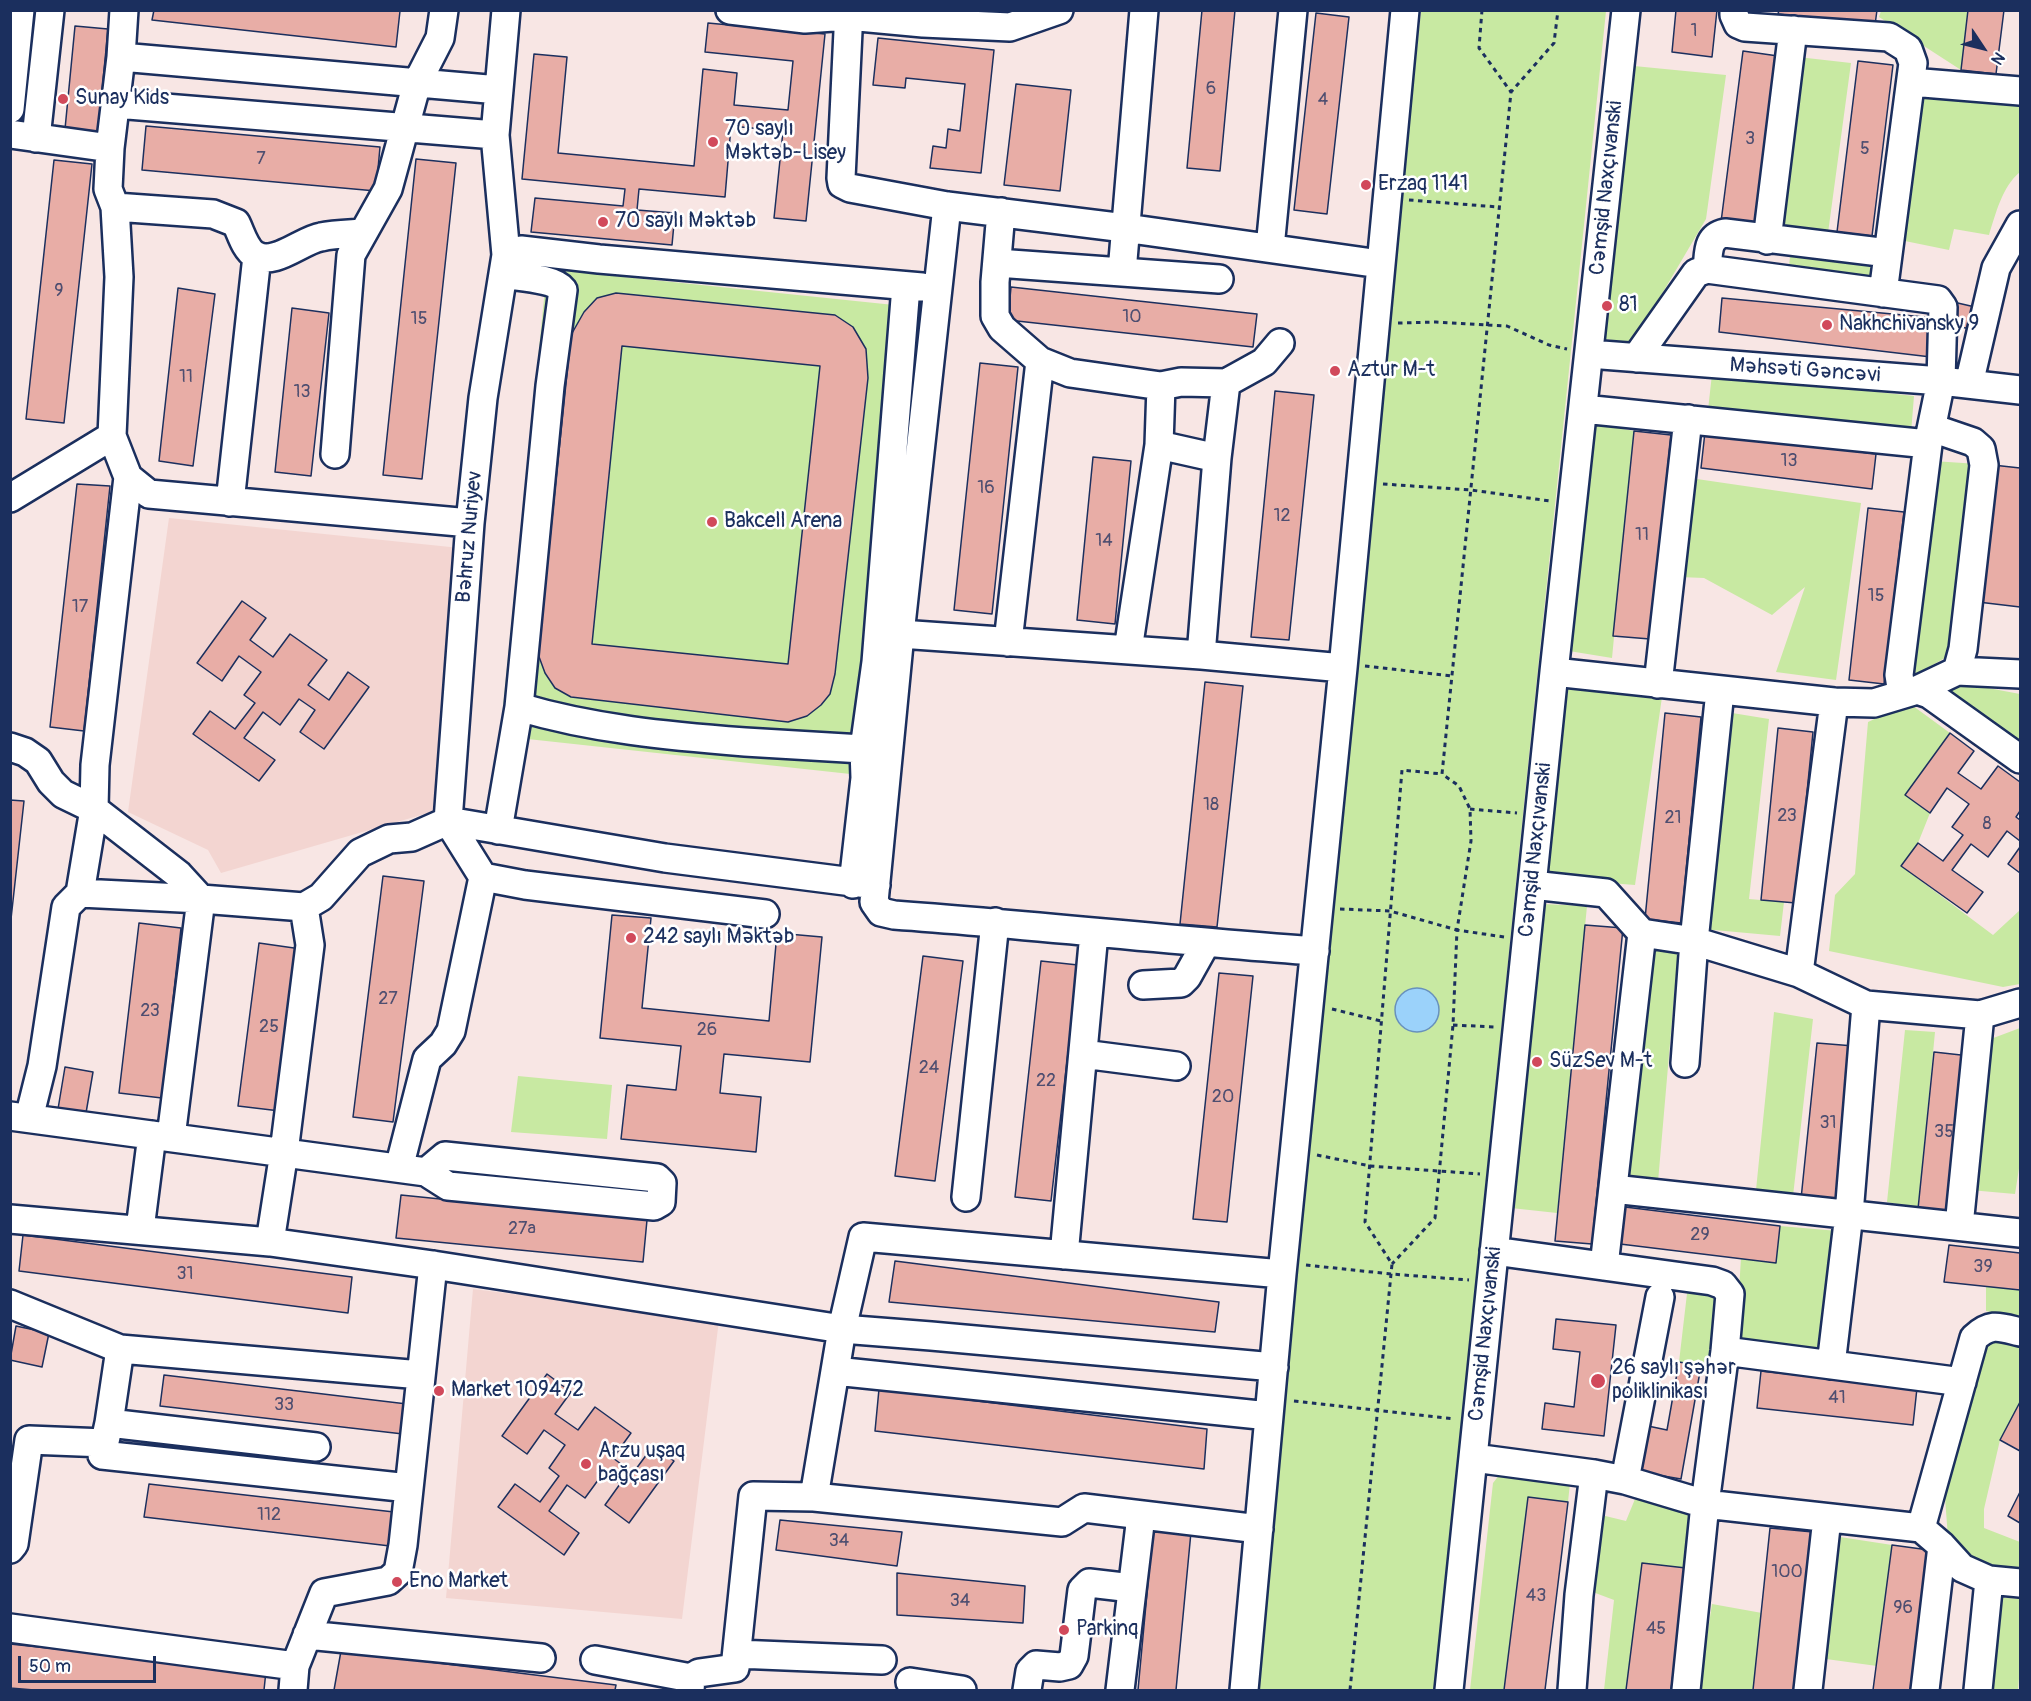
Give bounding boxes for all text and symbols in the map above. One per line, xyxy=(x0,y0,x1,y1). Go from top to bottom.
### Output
north arrow xyxy=(1953,18,2013,78)
house number: 1 xyxy=(1690,20,1698,42)
text: N xyxy=(1986,48,2009,68)
house number: 6 xyxy=(1206,78,1216,100)
place label: Sunay Kids xyxy=(75,86,169,112)
house number: 4 xyxy=(1318,89,1328,111)
marker: Sunay Kids xyxy=(56,92,70,106)
street label: Cəmşid Naxçıvanski xyxy=(1585,100,1629,276)
place label: 70 saylı Məktəb-Lisey xyxy=(725,117,846,167)
house number: 3 xyxy=(1745,128,1755,150)
marker: 70 saylı Məktəb-Lisey xyxy=(706,135,720,149)
house number: 5 xyxy=(1860,138,1870,160)
house number: 7 xyxy=(256,148,266,170)
place label: Erzaq 1141 xyxy=(1378,172,1468,198)
marker: Erzaq 1141 xyxy=(1359,178,1373,192)
place label: 70 saylı Məktəb xyxy=(615,209,756,235)
marker: 70 saylı Məktəb xyxy=(596,215,610,229)
house number: 9 xyxy=(54,280,64,302)
place label: 81 xyxy=(1619,293,1638,319)
marker: 81 xyxy=(1600,299,1614,313)
house number: 10 xyxy=(1122,306,1142,328)
house number: 15 xyxy=(411,308,427,330)
place label: Nakhchivansky 9 xyxy=(1839,312,1979,338)
marker: Nakhchivansky 9 xyxy=(1820,318,1834,332)
street label: Məhsəti Gəncəvi xyxy=(1729,353,1881,389)
place label: Aztur M-t xyxy=(1347,358,1435,384)
marker: Aztur M-t xyxy=(1328,364,1342,378)
house number: 11 xyxy=(179,366,193,388)
house number: 13 xyxy=(293,381,311,403)
house number: 13 xyxy=(1780,450,1798,472)
street label: Bəhruz Nuriyev xyxy=(452,470,488,604)
house number: 16 xyxy=(977,477,995,499)
house number: 12 xyxy=(1273,505,1291,527)
place label: Bakcell Arena xyxy=(724,509,842,535)
marker: Bakcell Arena xyxy=(705,515,719,529)
house number: 11 xyxy=(1635,524,1649,546)
house number: 14 xyxy=(1095,530,1113,552)
house number: 15 xyxy=(1868,585,1884,607)
house number: 17 xyxy=(72,596,88,618)
street label: Cəmşid Naxçıvanski xyxy=(1514,762,1558,938)
house number: 18 xyxy=(1203,794,1219,816)
house number: 23 xyxy=(1777,805,1797,827)
house number: 21 xyxy=(1664,807,1682,829)
house number: 8 xyxy=(1982,813,1992,835)
place label: 242 saylı Məktəb xyxy=(643,925,794,951)
marker: 242 saylı Məktəb xyxy=(624,931,638,945)
house number: 27 xyxy=(378,988,398,1010)
house number: 23 xyxy=(140,1000,160,1022)
house number: 25 xyxy=(259,1016,279,1038)
house number: 26 xyxy=(697,1019,717,1041)
place label: SüzSev M-t xyxy=(1549,1049,1652,1075)
marker: SüzSev M-t xyxy=(1530,1055,1544,1069)
house number: 24 xyxy=(919,1057,939,1079)
house number: 22 xyxy=(1036,1070,1056,1092)
house number: 20 xyxy=(1212,1086,1234,1108)
house number: 31 xyxy=(1819,1112,1837,1134)
house number: 35 xyxy=(1934,1121,1954,1143)
house number: 27a xyxy=(508,1218,536,1240)
house number: 29 xyxy=(1690,1224,1710,1246)
street label: Cəmşid Naxçıvanski xyxy=(1464,1246,1508,1422)
house number: 39 xyxy=(1973,1256,1993,1278)
house number: 31 xyxy=(176,1263,194,1285)
place label: 26 saylı şəhər poliklinikası xyxy=(1612,1356,1736,1406)
marker: 26 saylı şəhər poliklinikası xyxy=(1589,1372,1607,1390)
place label: Market 109472 xyxy=(451,1378,584,1404)
marker: Market 109472 xyxy=(432,1384,446,1398)
house number: 41 xyxy=(1828,1387,1846,1409)
house number: 33 xyxy=(274,1394,294,1416)
place label: Arzu uşaq bağçası xyxy=(598,1439,685,1489)
marker: Arzu uşaq bağçası xyxy=(579,1457,593,1471)
house number: 112 xyxy=(257,1504,281,1526)
house number: 34 xyxy=(829,1530,849,1552)
house number: 100 xyxy=(1771,1561,1803,1583)
place label: Eno Market xyxy=(409,1569,508,1595)
marker: Eno Market xyxy=(390,1575,404,1589)
house number: 43 xyxy=(1526,1585,1546,1607)
house number: 34 xyxy=(950,1590,970,1612)
house number: 96 xyxy=(1893,1597,1913,1619)
place label: Parkinq xyxy=(1076,1617,1138,1643)
house number: 45 xyxy=(1646,1618,1666,1640)
marker: Parkinq xyxy=(1057,1623,1071,1637)
scale bar xyxy=(21,1644,159,1682)
text: 50 m xyxy=(29,1655,71,1678)

